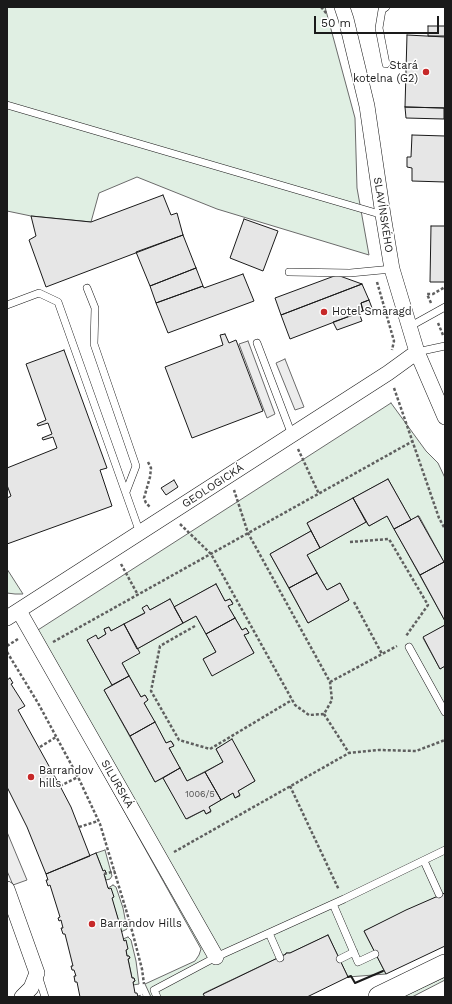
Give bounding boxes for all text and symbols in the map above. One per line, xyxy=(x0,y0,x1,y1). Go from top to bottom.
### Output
scale bar xyxy=(316,8,441,34)
text: 50 m xyxy=(321,16,351,30)
place label: Stará kotelna (G2) xyxy=(353,59,418,85)
marker: Stará kotelna (G2) xyxy=(421,67,431,77)
street label: SLAVÍNSKÉHO xyxy=(371,176,395,254)
place label: Hotel Smaragd xyxy=(332,305,412,319)
marker: Hotel Smaragd xyxy=(319,307,329,317)
street label: GEOLOGICKÁ xyxy=(180,461,246,511)
street label: SILURSKÁ xyxy=(98,758,136,810)
place label: Barrandov hills xyxy=(39,764,93,790)
marker: Barrandov hills xyxy=(26,772,36,782)
house number: 1006/5 xyxy=(185,789,215,799)
place label: Barrandov Hills xyxy=(100,917,182,931)
marker: Barrandov Hills xyxy=(87,919,97,929)

